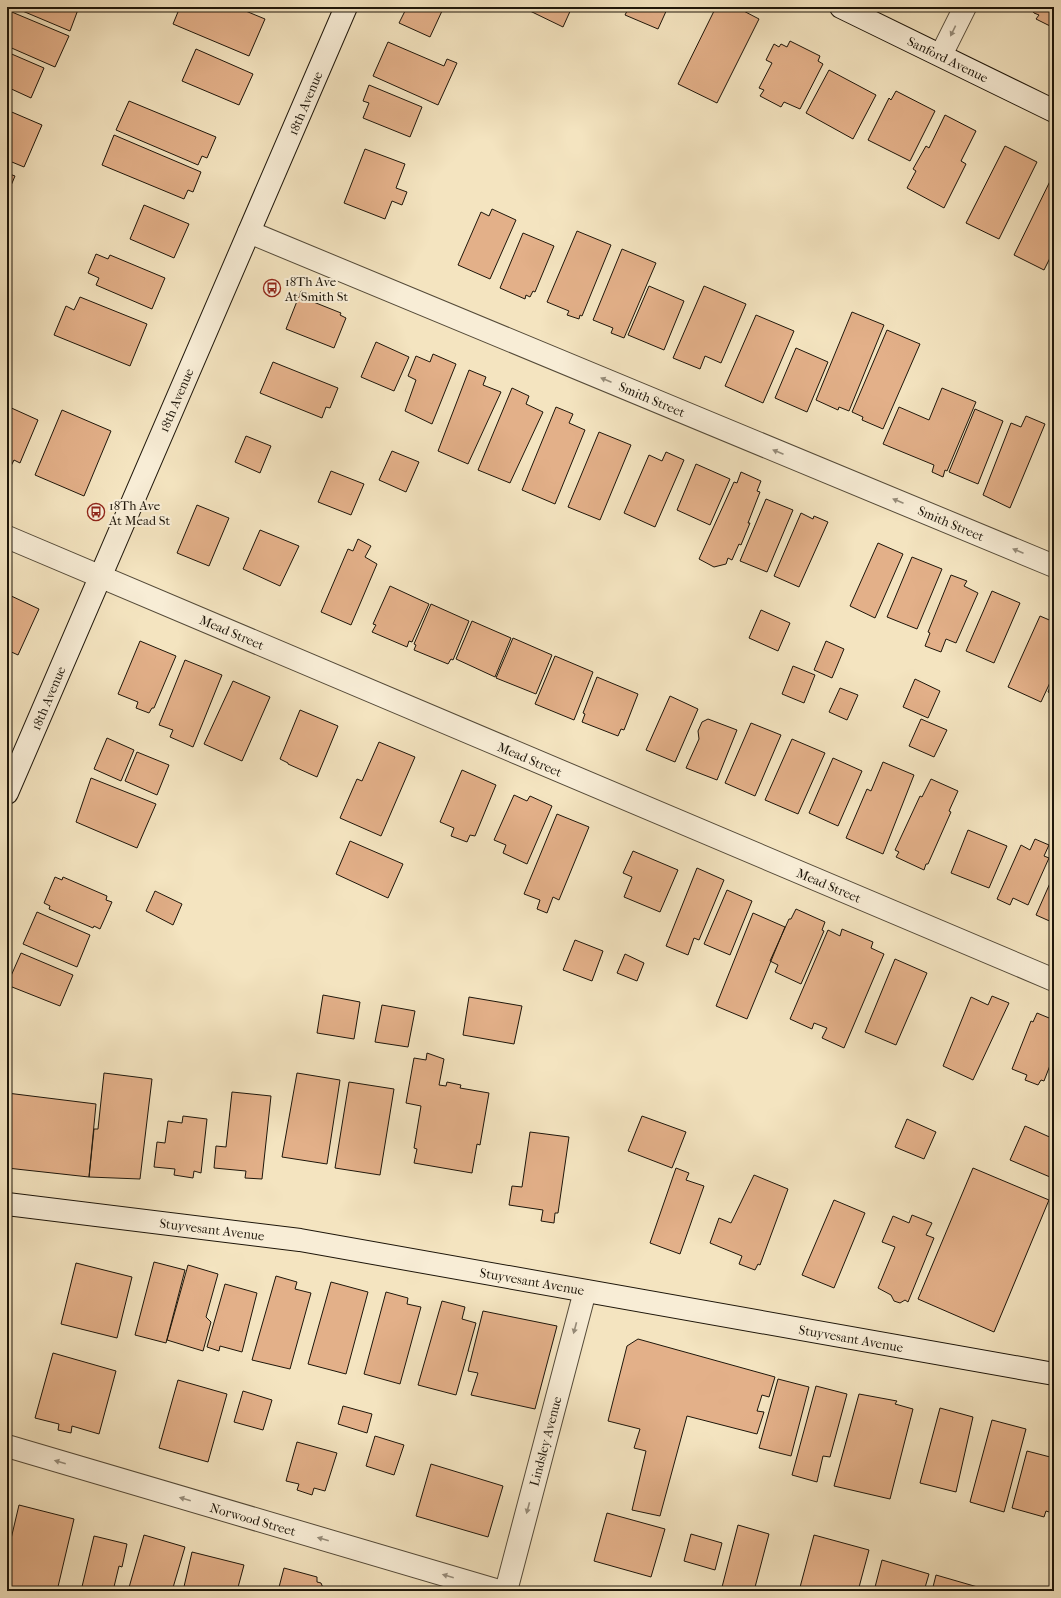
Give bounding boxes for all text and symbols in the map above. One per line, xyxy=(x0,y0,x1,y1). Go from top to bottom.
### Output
one-way arrow xyxy=(950,25,956,37)
street label: Sanford Avenue xyxy=(905,33,991,86)
street label: 18th Avenue xyxy=(285,69,326,137)
place label: 18Th Ave At Smith St xyxy=(284,274,348,304)
bus stop icon: 18Th Ave At Smith St xyxy=(262,278,282,298)
street label: 18th Avenue xyxy=(156,366,197,434)
one-way arrow xyxy=(601,377,612,383)
street label: Smith Street xyxy=(617,379,687,420)
one-way arrow xyxy=(771,448,783,454)
place label: 18Th Ave At Mead St xyxy=(108,498,171,528)
one-way arrow xyxy=(892,498,904,505)
bus stop icon: 18Th Ave At Mead St xyxy=(86,502,106,522)
street label: Smith Street xyxy=(916,503,986,544)
one-way arrow xyxy=(1012,548,1024,555)
street label: Mead Street xyxy=(197,612,267,653)
street label: 18th Avenue xyxy=(28,664,69,732)
street label: Mead Street xyxy=(495,739,565,780)
street label: Mead Street xyxy=(794,865,864,906)
street label: Stuyvesant Avenue xyxy=(159,1216,266,1243)
street label: Stuyvesant Avenue xyxy=(479,1265,586,1298)
street label: Stuyvesant Avenue xyxy=(798,1322,905,1355)
one-way arrow xyxy=(572,1323,578,1335)
street label: Lindsley Avenue xyxy=(526,1394,565,1488)
one-way arrow xyxy=(54,1459,66,1465)
one-way arrow xyxy=(179,1495,191,1501)
street label: Norwood Street xyxy=(208,1500,298,1539)
one-way arrow xyxy=(524,1502,530,1515)
one-way arrow xyxy=(317,1536,329,1542)
one-way arrow xyxy=(441,1573,453,1579)

